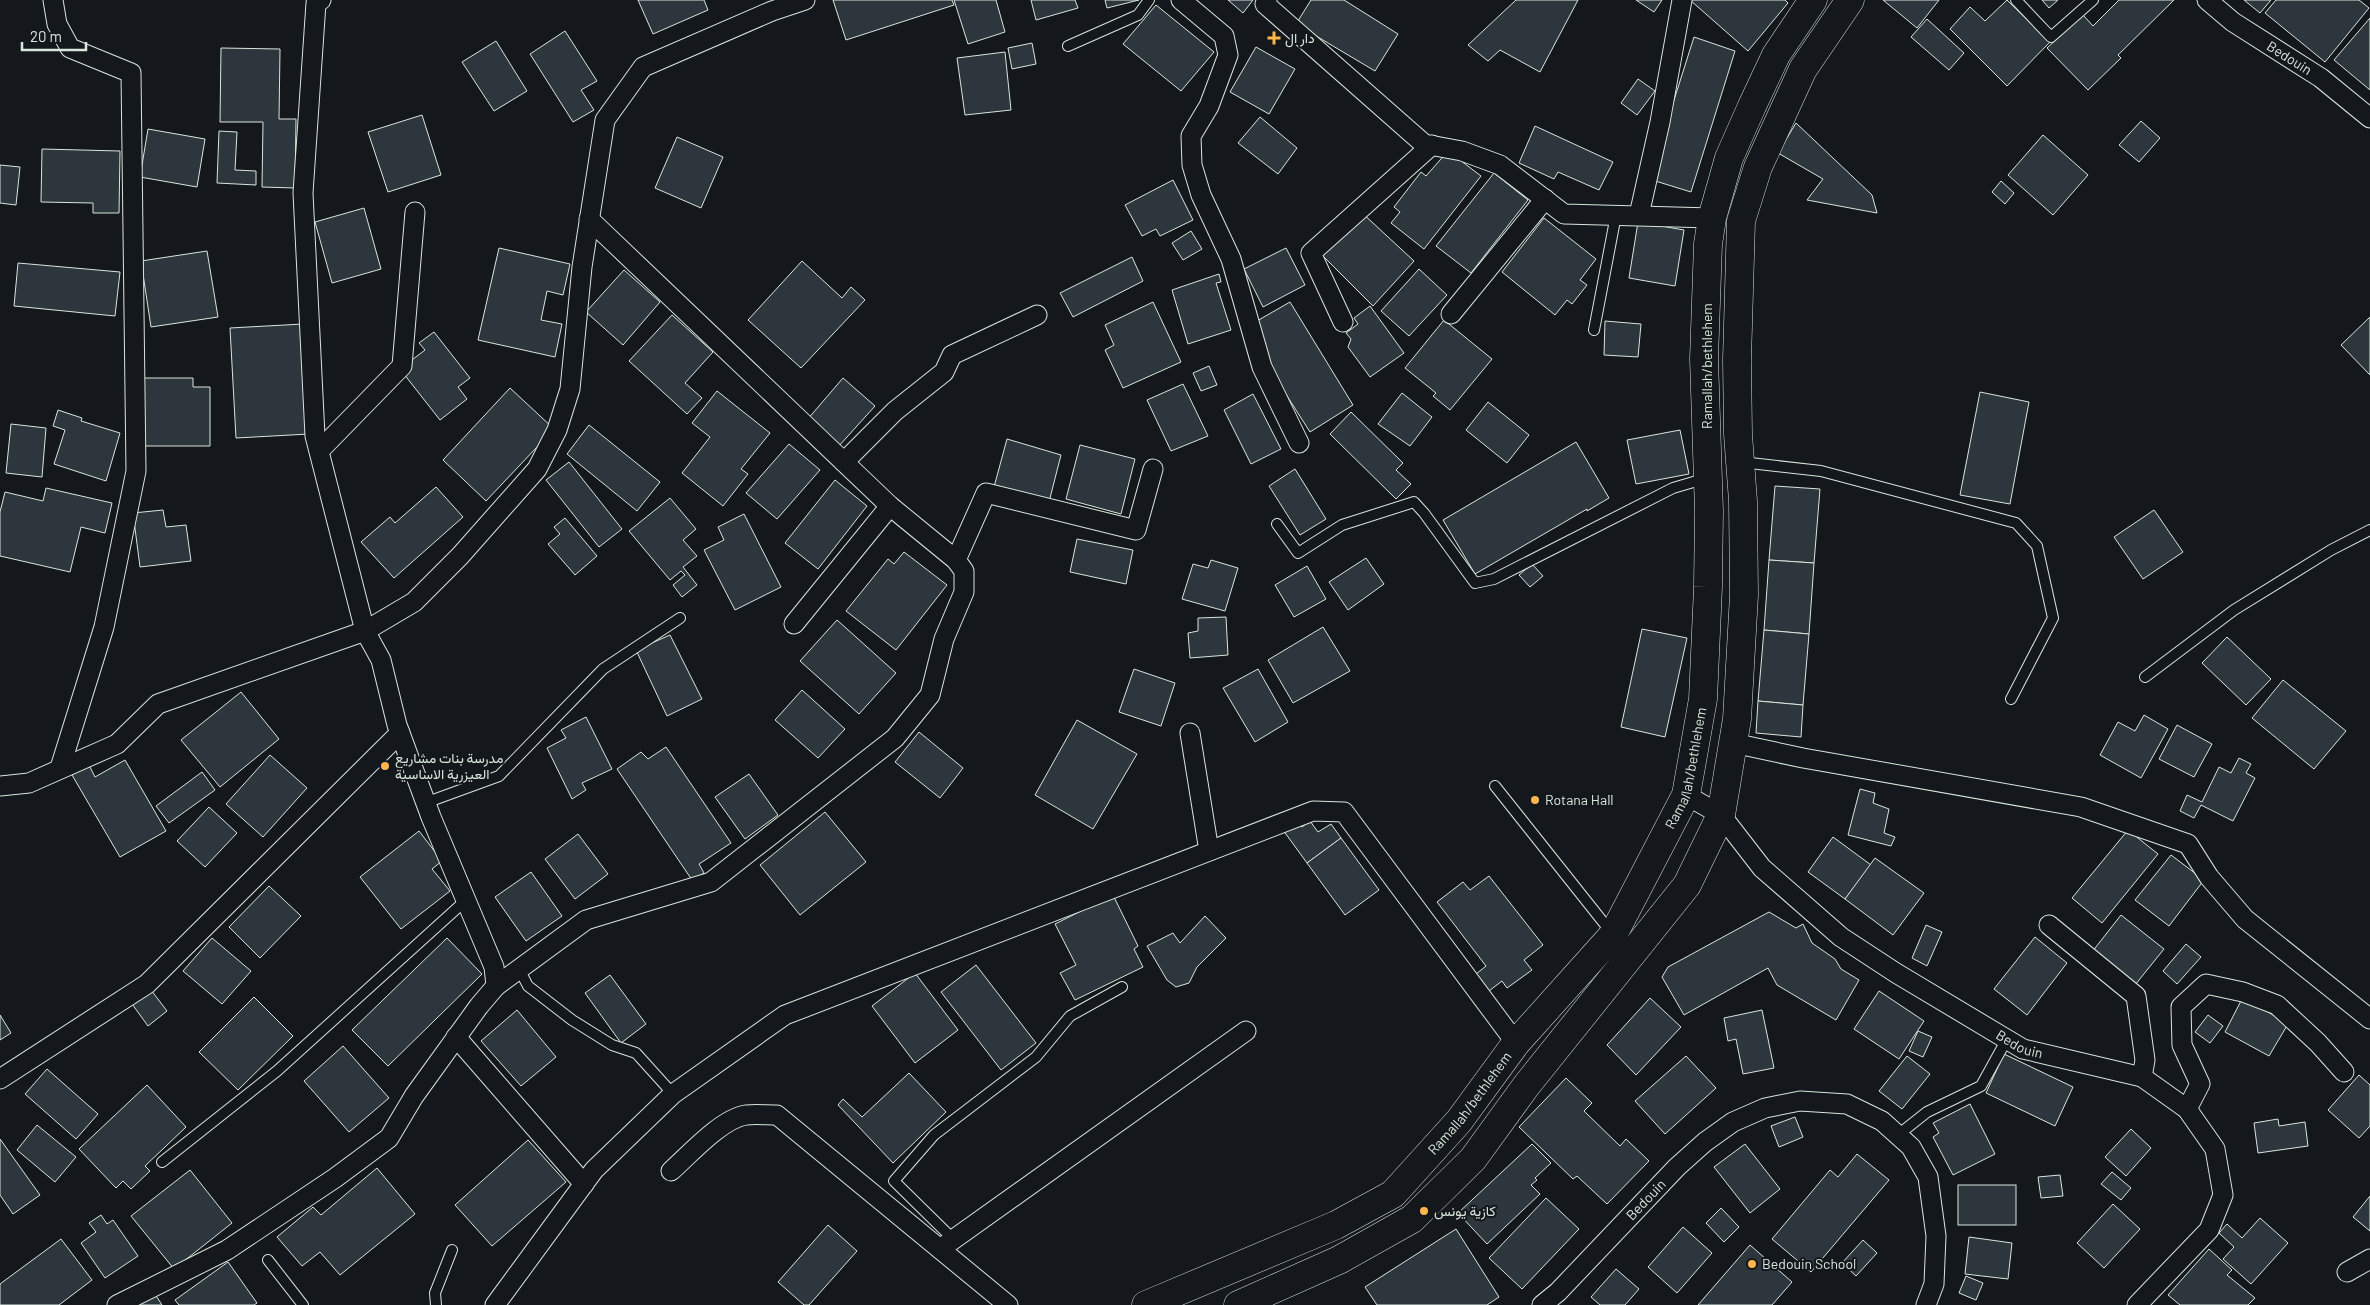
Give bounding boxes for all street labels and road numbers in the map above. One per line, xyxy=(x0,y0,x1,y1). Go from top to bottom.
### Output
street label: Bedouin xyxy=(2264,37,2315,78)
street label: Ramallah/bethlehem xyxy=(1698,303,1715,429)
street label: Ramallah/bethlehem xyxy=(1661,706,1709,832)
street label: Bedouin xyxy=(1993,1026,2045,1061)
street label: Ramallah/bethlehem xyxy=(1424,1048,1515,1158)
street label: Bedouin xyxy=(1622,1175,1669,1223)

